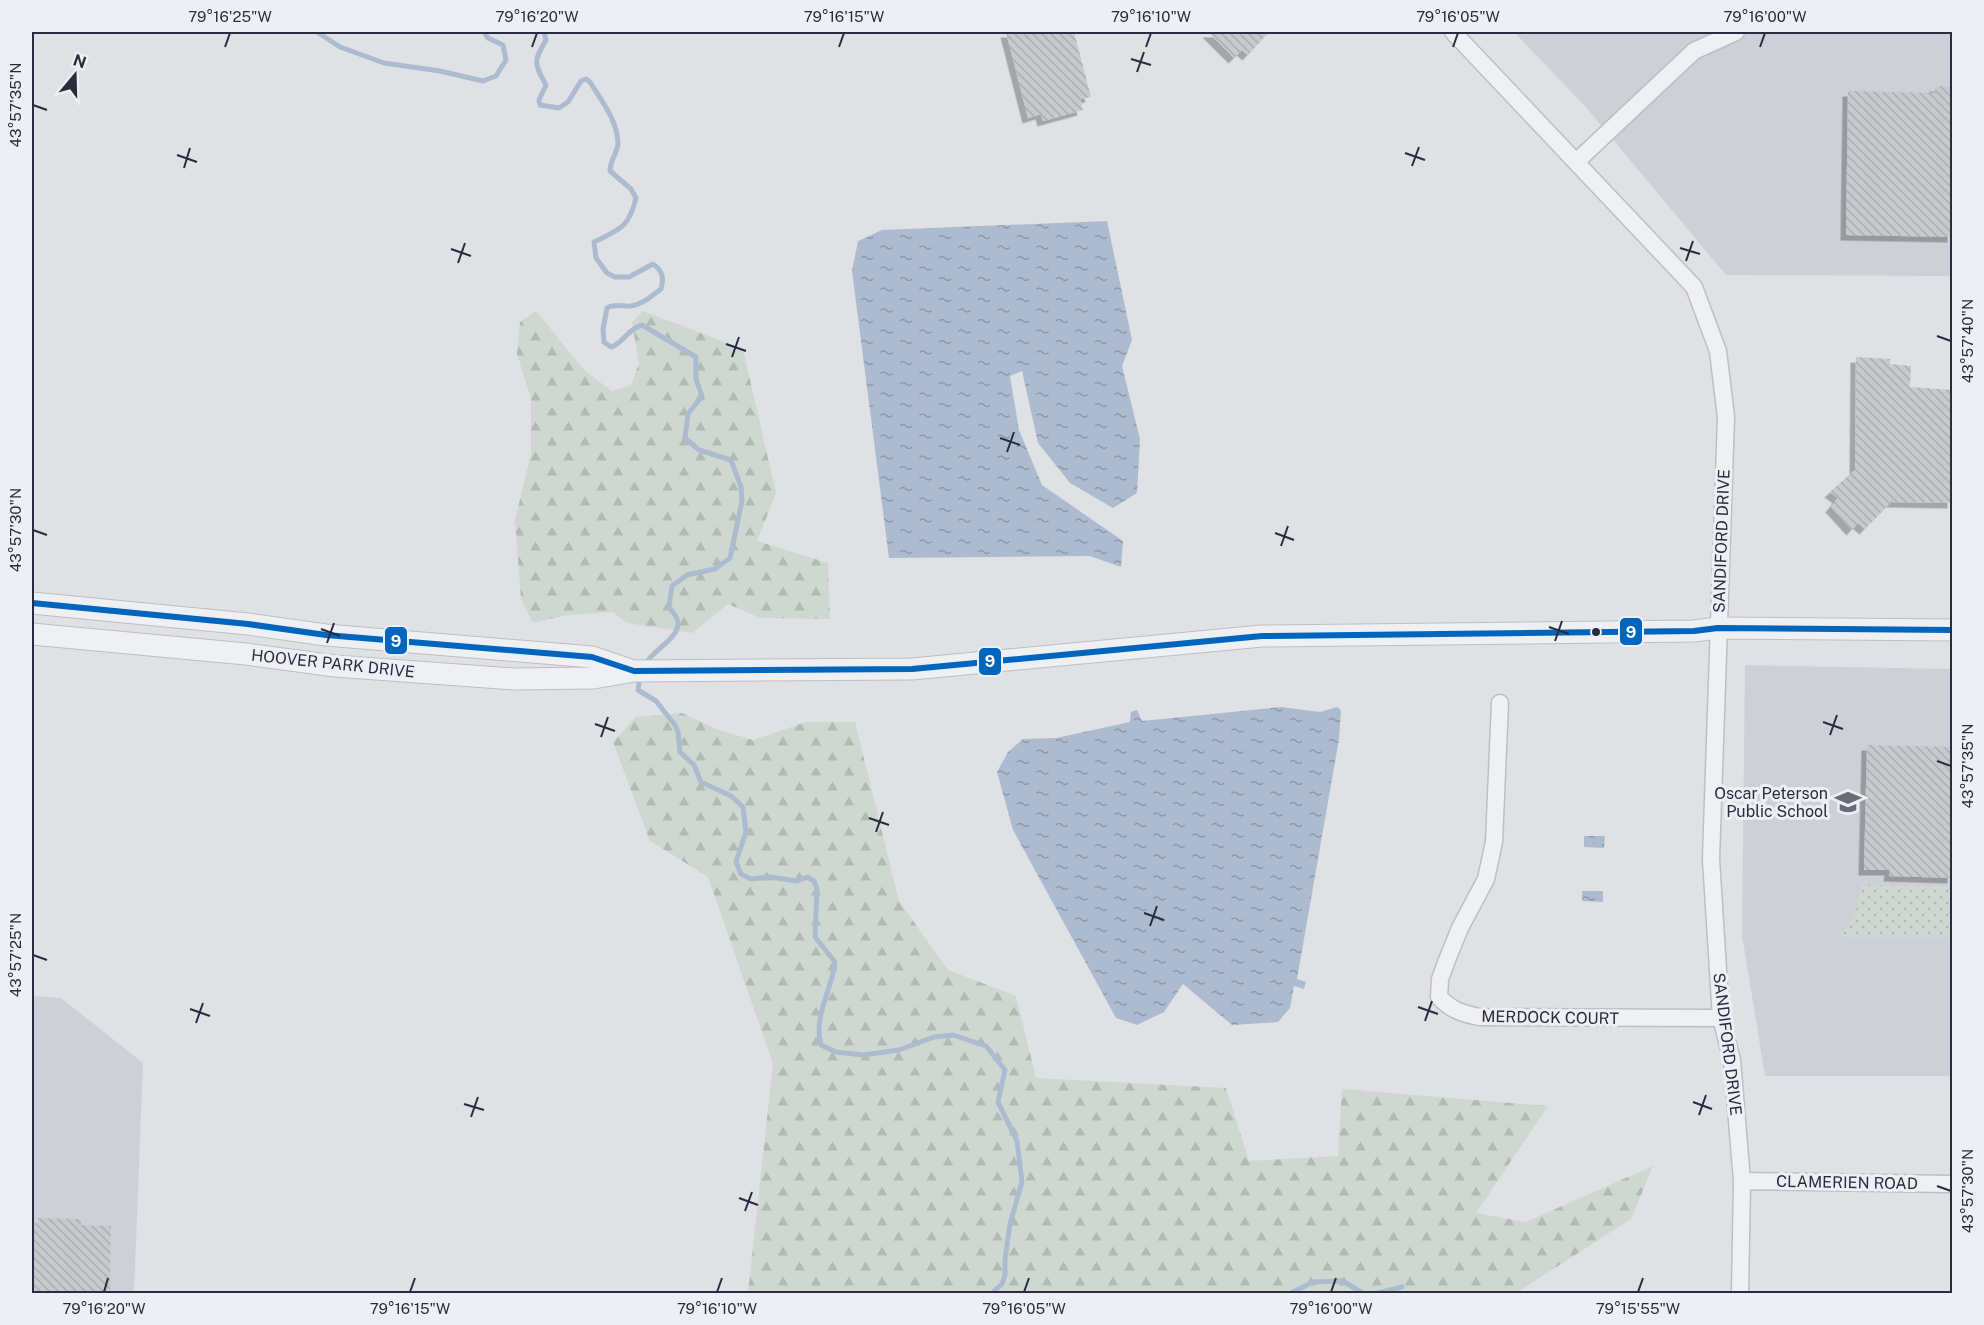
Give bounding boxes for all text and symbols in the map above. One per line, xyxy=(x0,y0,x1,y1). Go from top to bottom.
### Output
text: 79°16'25"W xyxy=(188,8,272,25)
text: 79°16'20"W xyxy=(496,8,579,25)
text: 79°16'15"W xyxy=(804,8,884,25)
text: 79°16'10"W xyxy=(1111,8,1191,25)
text: 79°16'05"W xyxy=(1416,8,1500,25)
text: 79°16'00"W xyxy=(1723,8,1807,25)
north arrow xyxy=(45,45,105,105)
text: N xyxy=(71,50,89,72)
text: 43°57'35"N xyxy=(7,63,24,147)
text: 43°57'40"N xyxy=(1959,299,1976,383)
street label: SANDIFORD DRIVE xyxy=(1709,469,1734,613)
text: 43°57'30"N xyxy=(7,488,24,572)
line badge: 9 xyxy=(1619,617,1643,646)
text: 9 xyxy=(1626,623,1636,642)
line badge: 9 xyxy=(384,626,408,655)
unlabelled marker xyxy=(1590,626,1602,638)
text: 9 xyxy=(391,632,401,651)
street label: HOOVER PARK DRIVE xyxy=(250,645,416,682)
line badge: 9 xyxy=(978,647,1002,676)
text: 9 xyxy=(985,652,995,671)
text: 43°57'35"N xyxy=(1959,724,1976,808)
place label: Oscar Peterson Public School xyxy=(1714,784,1828,821)
school or university icon: Oscar Peterson Public School xyxy=(1833,787,1863,817)
text: 43°57'25"N xyxy=(7,913,24,997)
street label: SANDIFORD DRIVE xyxy=(1709,972,1746,1117)
street label: MERDOCK COURT xyxy=(1481,1007,1619,1028)
text: 43°57'30"N xyxy=(1959,1149,1976,1233)
street label: CLAMERIEN ROAD xyxy=(1776,1172,1918,1193)
text: 79°16'20"W xyxy=(63,1300,146,1317)
text: 79°16'15"W xyxy=(370,1300,450,1317)
text: 79°16'10"W xyxy=(677,1300,757,1317)
text: 79°16'05"W xyxy=(982,1300,1066,1317)
text: 79°16'00"W xyxy=(1289,1300,1373,1317)
text: 79°15'55"W xyxy=(1596,1300,1680,1317)

